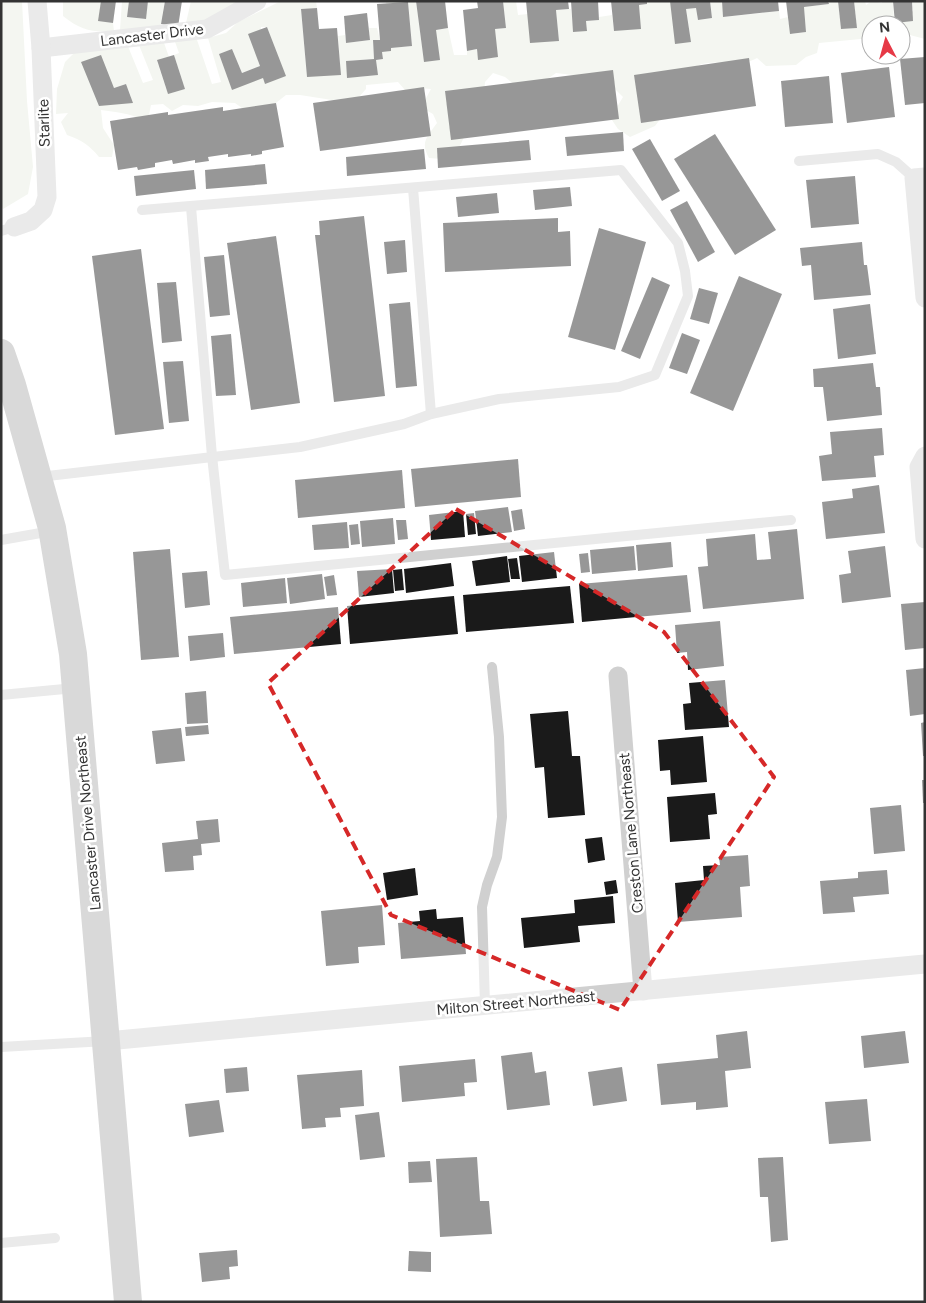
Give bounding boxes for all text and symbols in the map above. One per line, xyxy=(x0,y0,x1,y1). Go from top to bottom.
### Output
north arrow xyxy=(861,15,911,65)
text: N xyxy=(878,19,891,37)
street label: Lancaster Drive xyxy=(99,20,205,50)
street label: Starlite xyxy=(34,99,54,147)
street label: Lancaster Drive Northeast xyxy=(71,734,105,911)
street label: Creston Lane Northeast xyxy=(615,752,647,914)
street label: Milton Street Northeast xyxy=(436,987,597,1019)

